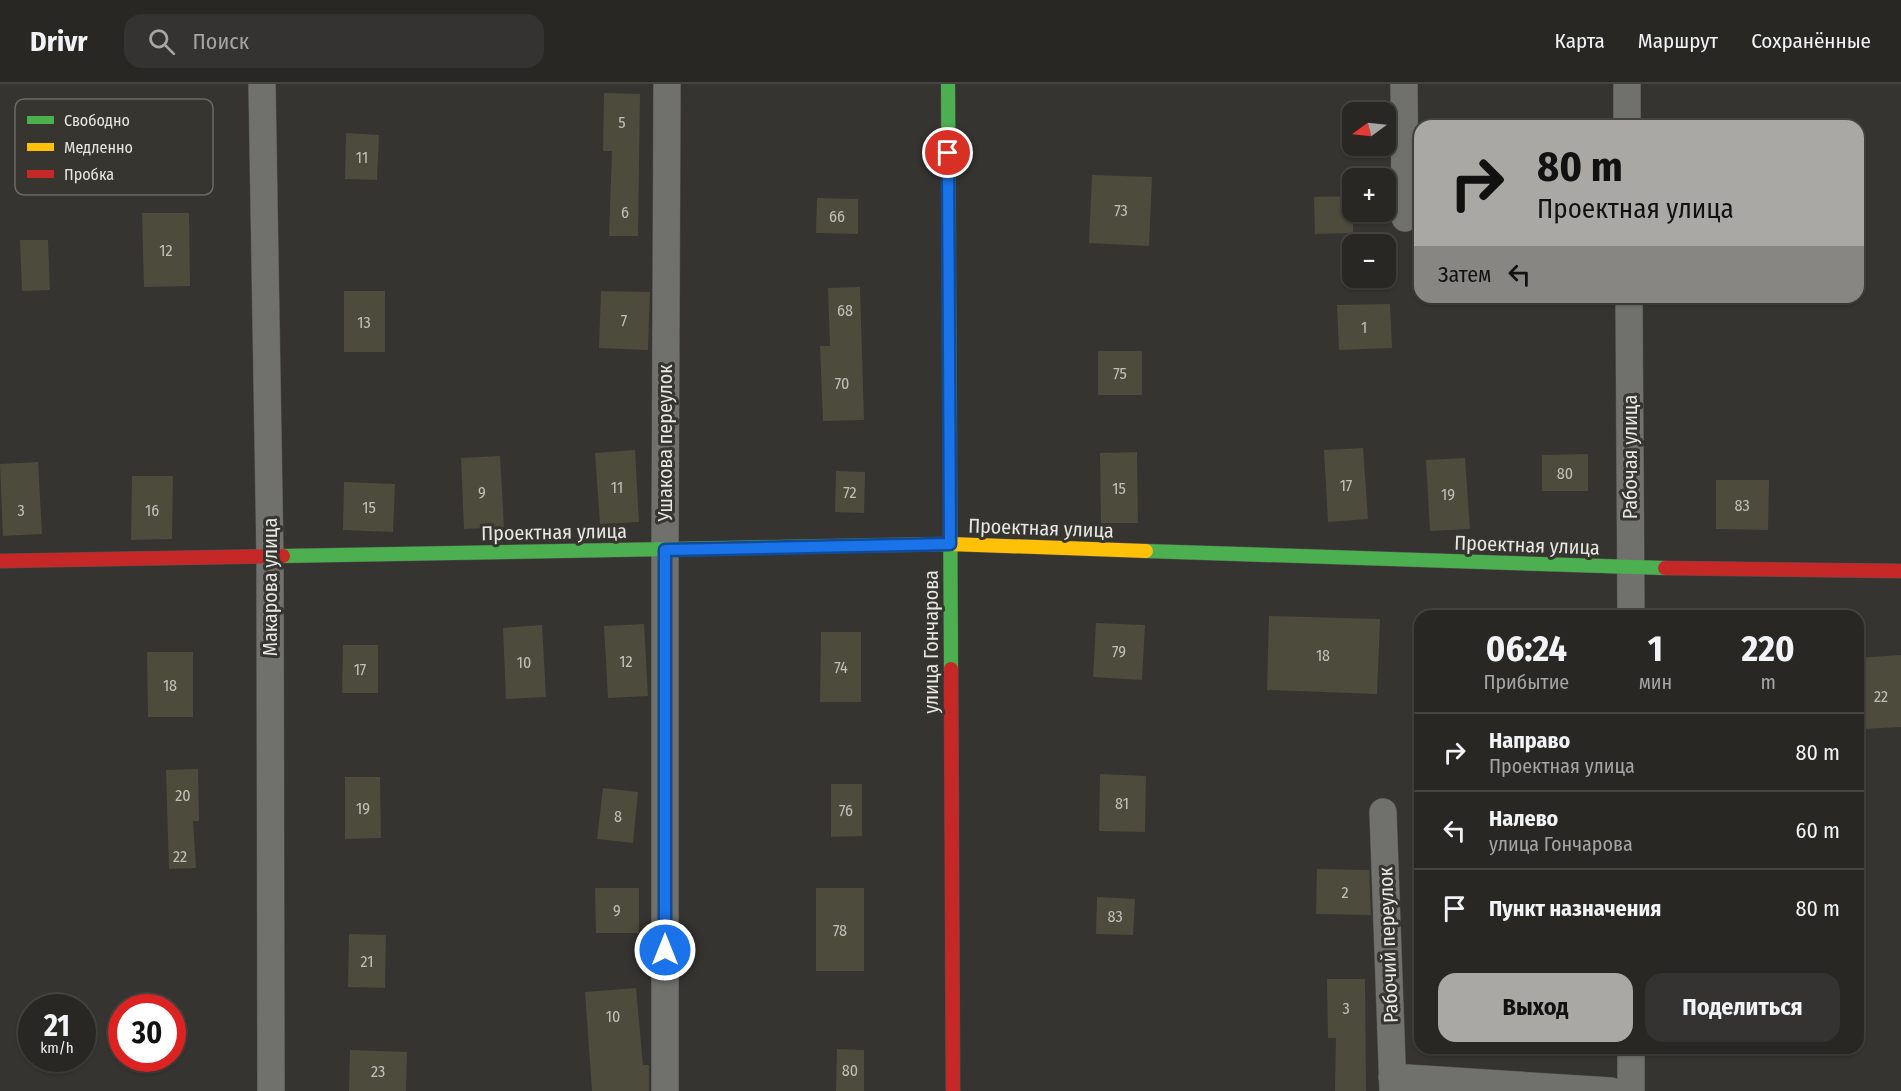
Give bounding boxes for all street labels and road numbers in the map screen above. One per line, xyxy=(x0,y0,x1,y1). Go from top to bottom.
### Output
street label: Ушакова переулок xyxy=(653,364,677,523)
street label: Рабочая улица xyxy=(1618,395,1642,519)
street label: Проектная улица xyxy=(968,513,1114,543)
street label: Макарова улица xyxy=(258,518,282,656)
street label: Проектная улица xyxy=(481,519,627,545)
street label: Проектная улица xyxy=(1454,530,1600,560)
street label: улица Гончарова xyxy=(919,570,943,714)
street label: Рабочий переулок xyxy=(1373,866,1403,1023)

